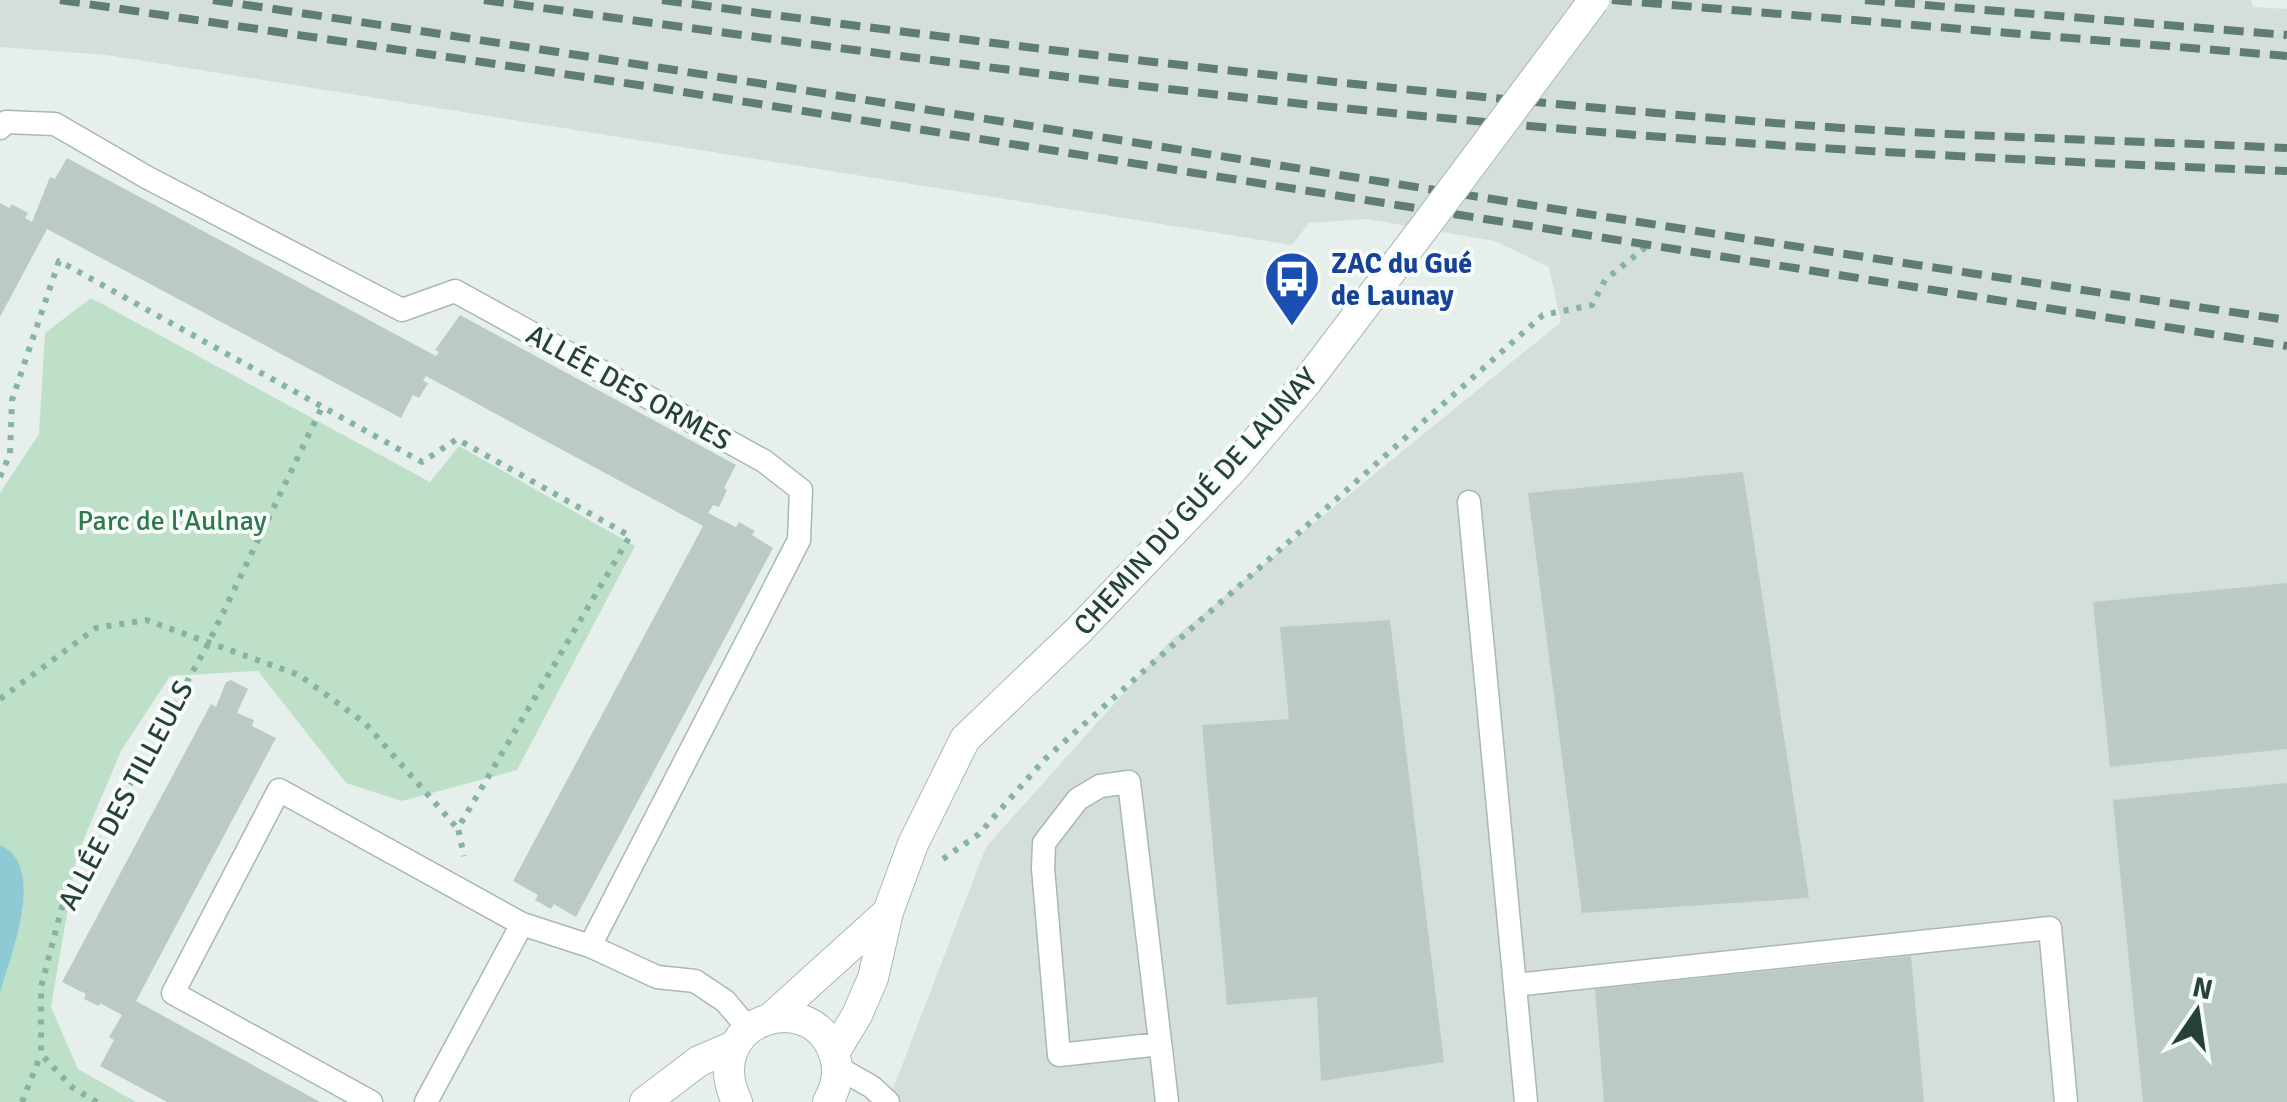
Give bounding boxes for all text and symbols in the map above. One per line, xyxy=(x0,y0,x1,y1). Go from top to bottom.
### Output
place label: ZAC du Gué de Launay xyxy=(1331,247,1472,313)
bus stop icon: ZAC du Gué de Launay xyxy=(1262,249,1322,328)
street label: ALLÉE DES ORMES xyxy=(520,318,737,458)
street label: CHEMIN DU GUÉ DE LAUNAY xyxy=(1067,361,1325,642)
park label: Parc de l'Aulnay xyxy=(77,504,267,538)
street label: ALLÉE DES TILLEULS xyxy=(51,675,201,916)
north arrow xyxy=(2147,962,2247,1062)
text: N xyxy=(2189,970,2216,1007)

